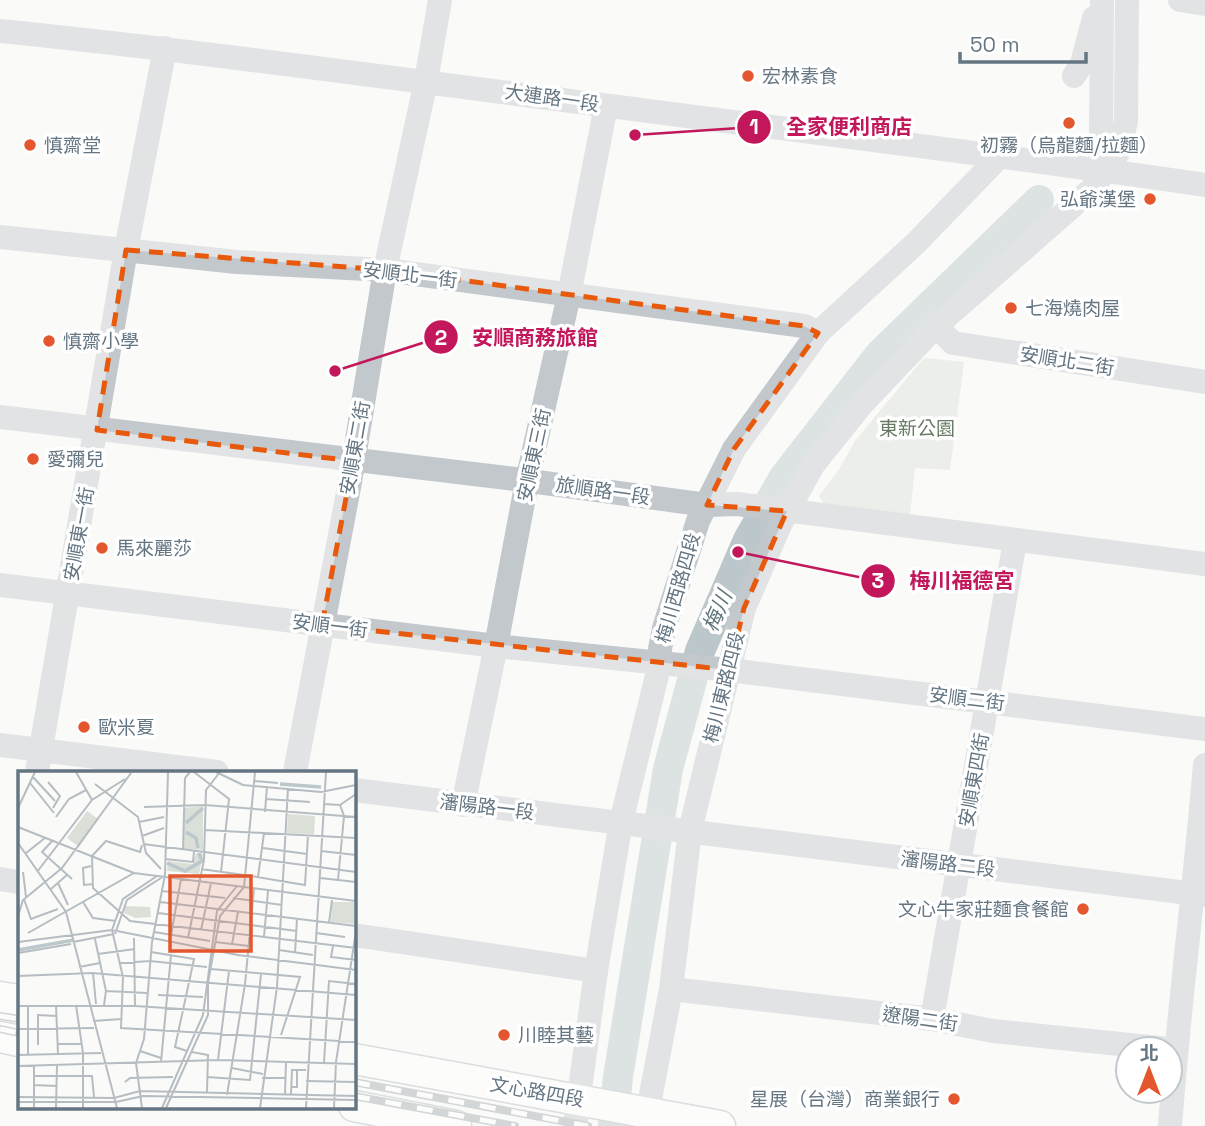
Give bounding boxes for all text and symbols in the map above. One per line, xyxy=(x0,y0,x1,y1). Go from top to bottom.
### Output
scale bar xyxy=(960,21,1086,65)
text: 50 m xyxy=(970,31,1020,58)
place label: 宏林素食 xyxy=(762,64,838,89)
marker: 宏林素食 xyxy=(740,68,756,84)
street label: 大連路一段 xyxy=(503,79,601,117)
callout: 全家便利商店 xyxy=(737,106,926,148)
text: 1 xyxy=(749,113,759,140)
text: 全家便利商店 xyxy=(786,113,912,140)
marker: 初霧（烏龍麵/拉麵） xyxy=(1061,115,1077,131)
place label: 慎齋堂 xyxy=(44,133,101,158)
place label: 初霧（烏龍麵/拉麵） xyxy=(980,133,1158,158)
marker: 慎齋堂 xyxy=(22,137,38,153)
place label: 弘爺漢堡 xyxy=(1060,187,1136,212)
marker: 弘爺漢堡 xyxy=(1142,191,1158,207)
street label: 安順北一街 xyxy=(361,257,459,293)
place label: 七海燒肉屋 xyxy=(1025,296,1120,321)
marker: 七海燒肉屋 xyxy=(1003,300,1019,316)
callout: 安順商務旅館 xyxy=(423,316,612,358)
text: 2 xyxy=(435,324,447,351)
text: 安順商務旅館 xyxy=(472,324,598,351)
place label: 慎齋小學 xyxy=(63,329,139,354)
marker: 慎齋小學 xyxy=(41,333,57,349)
street label: 安順北二街 xyxy=(1018,341,1116,381)
street label: 安順東二街 xyxy=(334,399,376,497)
street label: 安順東三街 xyxy=(512,406,556,504)
park label: 東新公園 xyxy=(879,416,955,441)
place label: 愛彌兒 xyxy=(47,447,104,472)
marker: 愛彌兒 xyxy=(25,451,41,467)
street label: 旅順路一段 xyxy=(554,472,652,510)
street label: 安順東一街 xyxy=(58,485,100,583)
street label: 梅川西路四段 xyxy=(650,530,706,646)
place label: 馬來麗莎 xyxy=(116,536,192,561)
marker: 馬來麗莎 xyxy=(94,540,110,556)
callout: 梅川福德宮 xyxy=(860,560,1028,602)
text: 3 xyxy=(872,567,884,594)
text: 梅川福德宮 xyxy=(910,567,1015,594)
water label: 梅川 xyxy=(696,585,738,636)
street label: 安順一街 xyxy=(291,609,369,643)
street label: 梅川東路四段 xyxy=(698,629,750,745)
street label: 安順二街 xyxy=(928,682,1006,716)
place label: 歐米夏 xyxy=(98,715,155,740)
marker: 歐米夏 xyxy=(76,719,92,735)
street label: 安順東四街 xyxy=(953,731,995,829)
inset map xyxy=(18,771,355,1108)
street label: 瀋陽路一段 xyxy=(438,789,536,825)
street label: 瀋陽路二段 xyxy=(899,846,997,882)
place label: 文心牛家莊麵食餐館 xyxy=(898,897,1069,922)
marker: 文心牛家莊麵食餐館 xyxy=(1075,901,1091,917)
street label: 遼陽二街 xyxy=(881,1001,959,1037)
place label: 川睦其藝 xyxy=(518,1023,594,1048)
marker: 川睦其藝 xyxy=(496,1027,512,1043)
north arrow xyxy=(1114,1035,1184,1105)
text: 北 xyxy=(1139,1041,1159,1066)
street label: 文心路四段 xyxy=(488,1071,586,1113)
place label: 星展（台灣）商業銀行 xyxy=(750,1087,940,1112)
marker: 星展（台灣）商業銀行 xyxy=(946,1091,962,1107)

